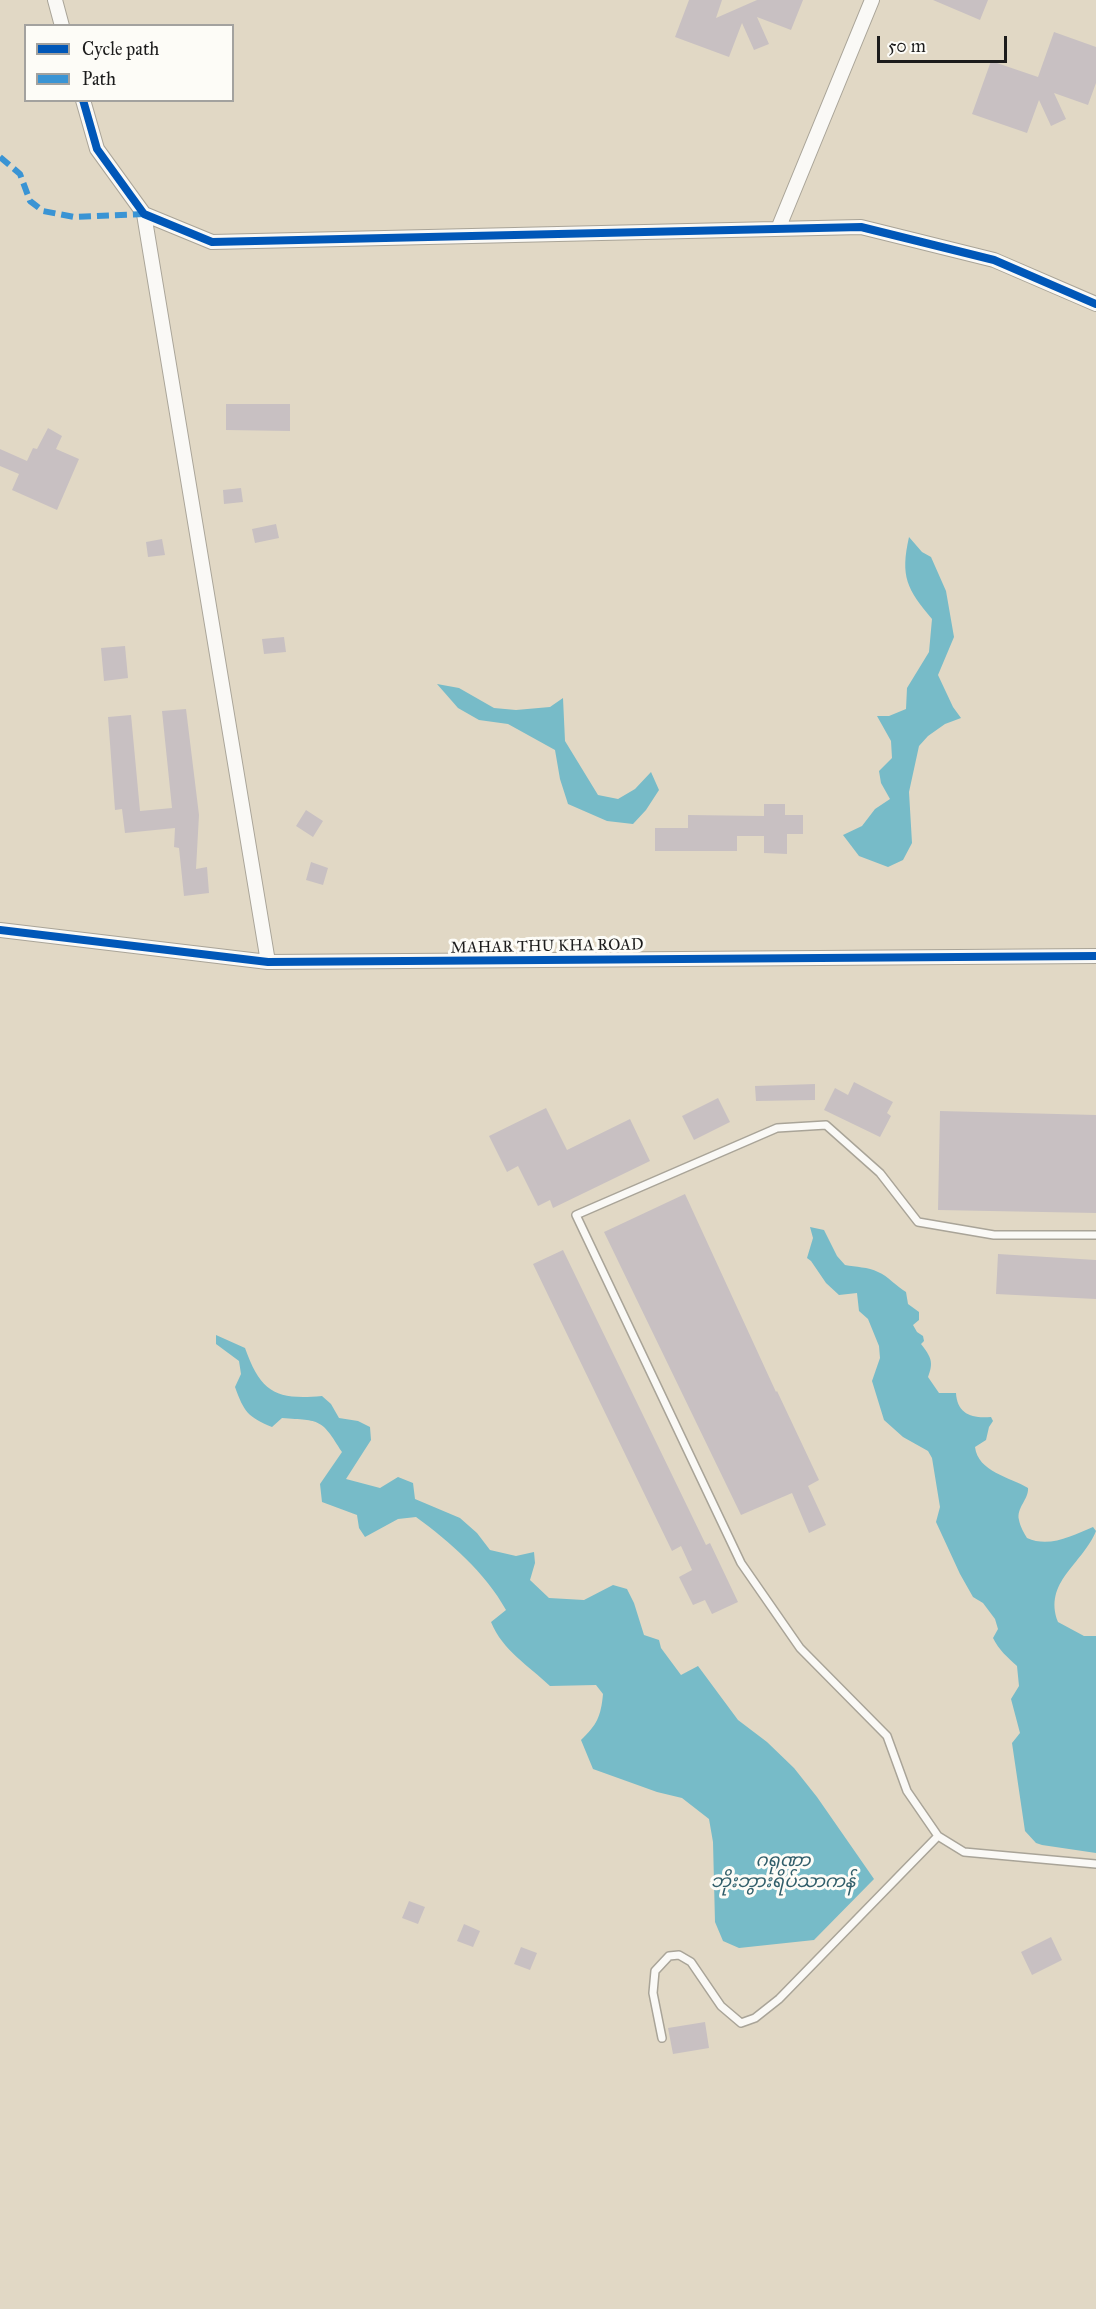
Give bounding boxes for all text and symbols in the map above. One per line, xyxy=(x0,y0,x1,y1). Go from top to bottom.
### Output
legend xyxy=(24,24,234,102)
scale bar xyxy=(880,24,1010,62)
text: 50 m xyxy=(888,35,926,57)
text: Cycle path xyxy=(82,38,159,60)
text: Path xyxy=(82,68,116,90)
street label: MAHAR THU KHA ROAD xyxy=(450,936,644,958)
water label: ဂရုဏာ ဘိုးဘွားရိပ်သာကန် xyxy=(711,1851,855,1894)

